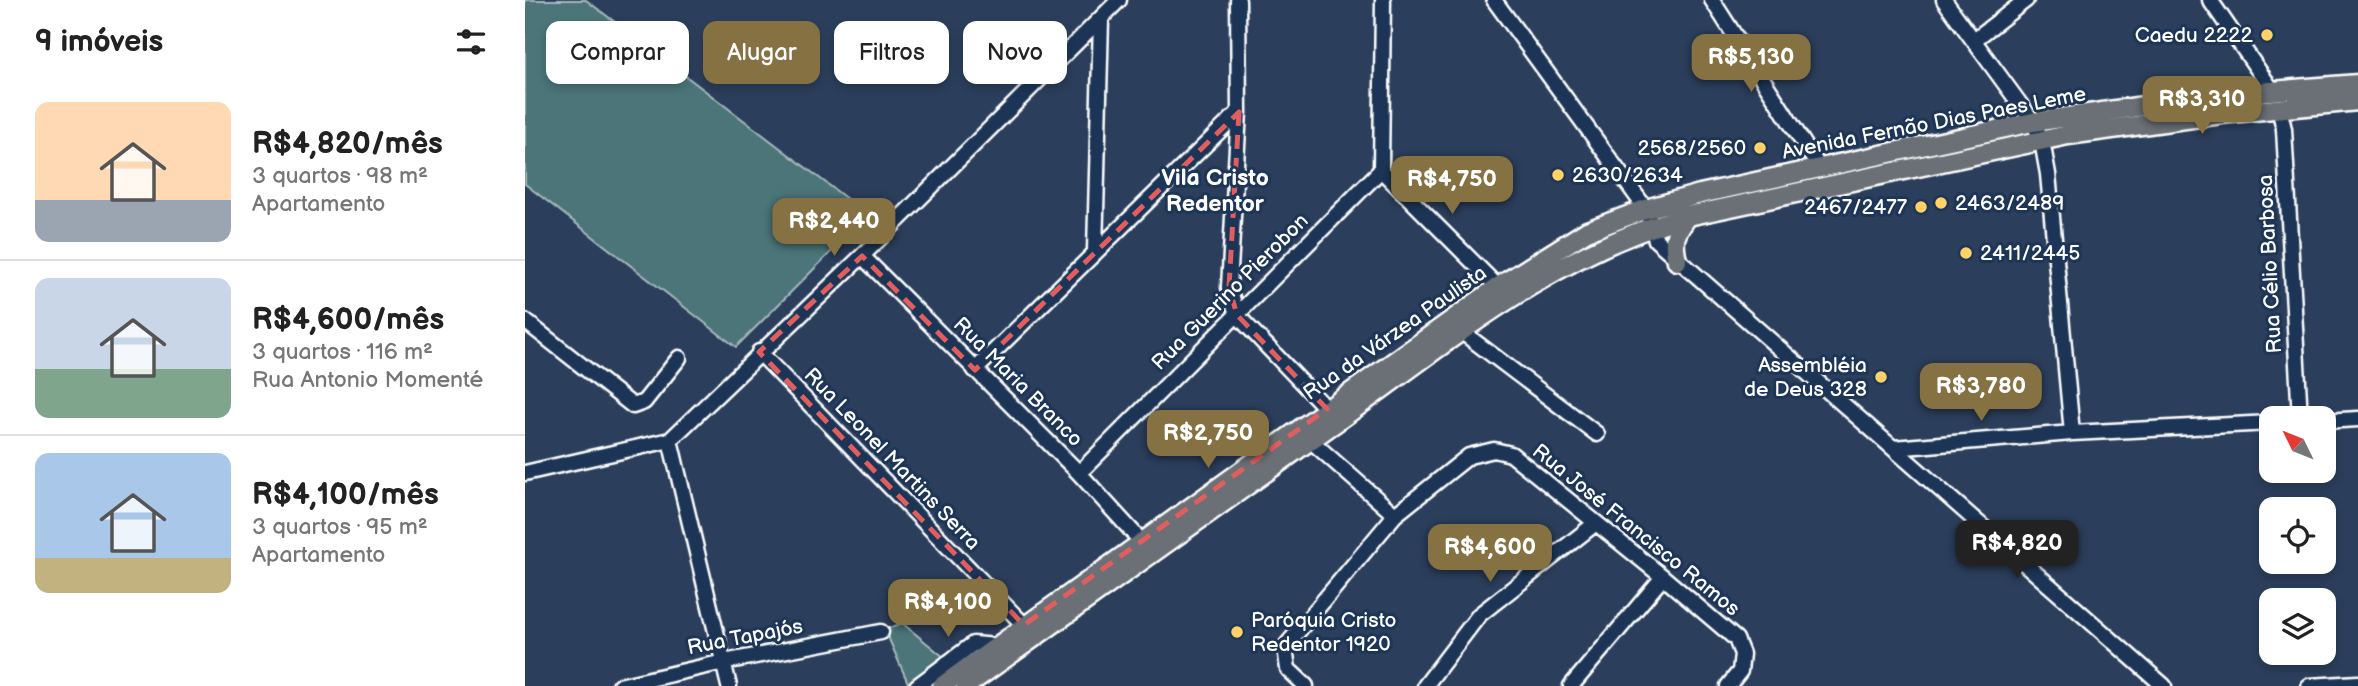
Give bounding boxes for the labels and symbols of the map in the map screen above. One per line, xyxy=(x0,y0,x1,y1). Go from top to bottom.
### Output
place label: Caedu 2222 xyxy=(2135,23,2254,48)
marker: Caedu 2222 xyxy=(2259,27,2275,43)
pin: R$5,130 xyxy=(1686,34,1816,94)
pin: R$3,310 xyxy=(2137,76,2267,136)
street label: Avenida Fernão Dias Paes Leme xyxy=(1780,81,2088,165)
place label: 2568/2560 xyxy=(1637,136,1746,161)
marker: 2568/2560 xyxy=(1752,140,1768,156)
pin: R$4,750 xyxy=(1387,156,1517,216)
place label: 2630/2634 xyxy=(1572,163,1683,188)
district label: Vila Cristo Redentor xyxy=(1161,164,1269,218)
marker: 2630/2634 xyxy=(1550,167,1566,183)
street label: Rua Célio Barbosa xyxy=(2253,174,2287,354)
place label: 2463/2489 xyxy=(1955,191,2064,216)
place label: 2467/2477 xyxy=(1804,195,1908,220)
marker: 2463/2489 xyxy=(1933,195,1949,211)
pin: R$2,440 xyxy=(769,198,899,258)
marker: 2467/2477 xyxy=(1913,199,1929,215)
street label: Rua Guerino Pierobon xyxy=(1146,208,1314,376)
place label: 2411/2445 xyxy=(1980,241,2080,266)
marker: 2411/2445 xyxy=(1958,245,1974,261)
street label: Rua da Várzea Paulista xyxy=(1299,260,1491,406)
street label: Rua Maria Branco xyxy=(948,312,1088,452)
place label: Assembléia de Deus 328 xyxy=(1744,353,1867,402)
street label: Rua Leonel Martins Serra xyxy=(799,363,985,555)
pin: R$3,780 xyxy=(1916,364,2046,423)
marker: Assembléia de Deus 328 xyxy=(1873,369,1889,385)
north arrow xyxy=(2259,406,2336,483)
pin: R$2,750 xyxy=(1143,410,1273,470)
street label: Rua José Francisco Ramos xyxy=(1527,439,1745,621)
pin: R$4,820 xyxy=(1952,520,2082,580)
pin: R$4,600 xyxy=(1425,524,1555,584)
pin: R$4,100 xyxy=(883,580,1013,639)
place label: Paróquia Cristo Redentor 1920 xyxy=(1251,608,1396,657)
street label: Rua Tapajós xyxy=(685,614,805,660)
marker: Paróquia Cristo Redentor 1920 xyxy=(1229,624,1245,640)

